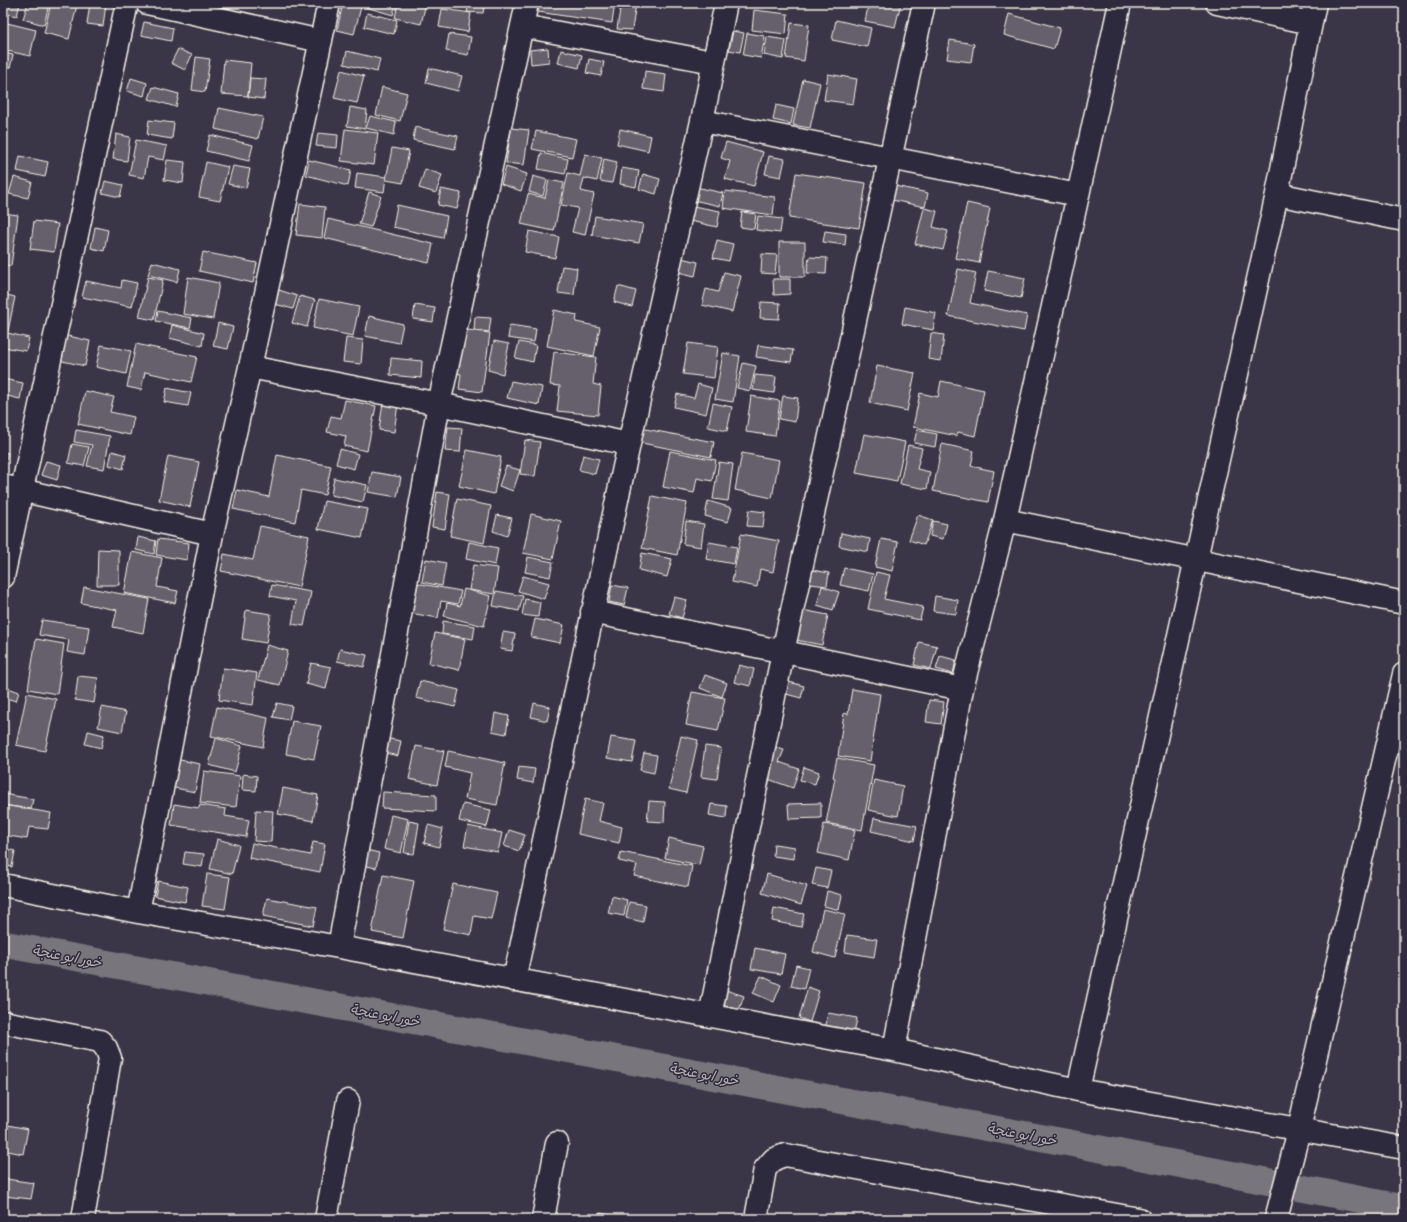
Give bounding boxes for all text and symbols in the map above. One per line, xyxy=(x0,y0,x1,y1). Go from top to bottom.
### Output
water label: خور ابو عنجة xyxy=(31,940,104,972)
water label: خور ابو عنجة xyxy=(349,999,422,1031)
water label: خور ابو عنجة xyxy=(668,1058,741,1090)
water label: خور ابو عنجة xyxy=(986,1118,1059,1150)

